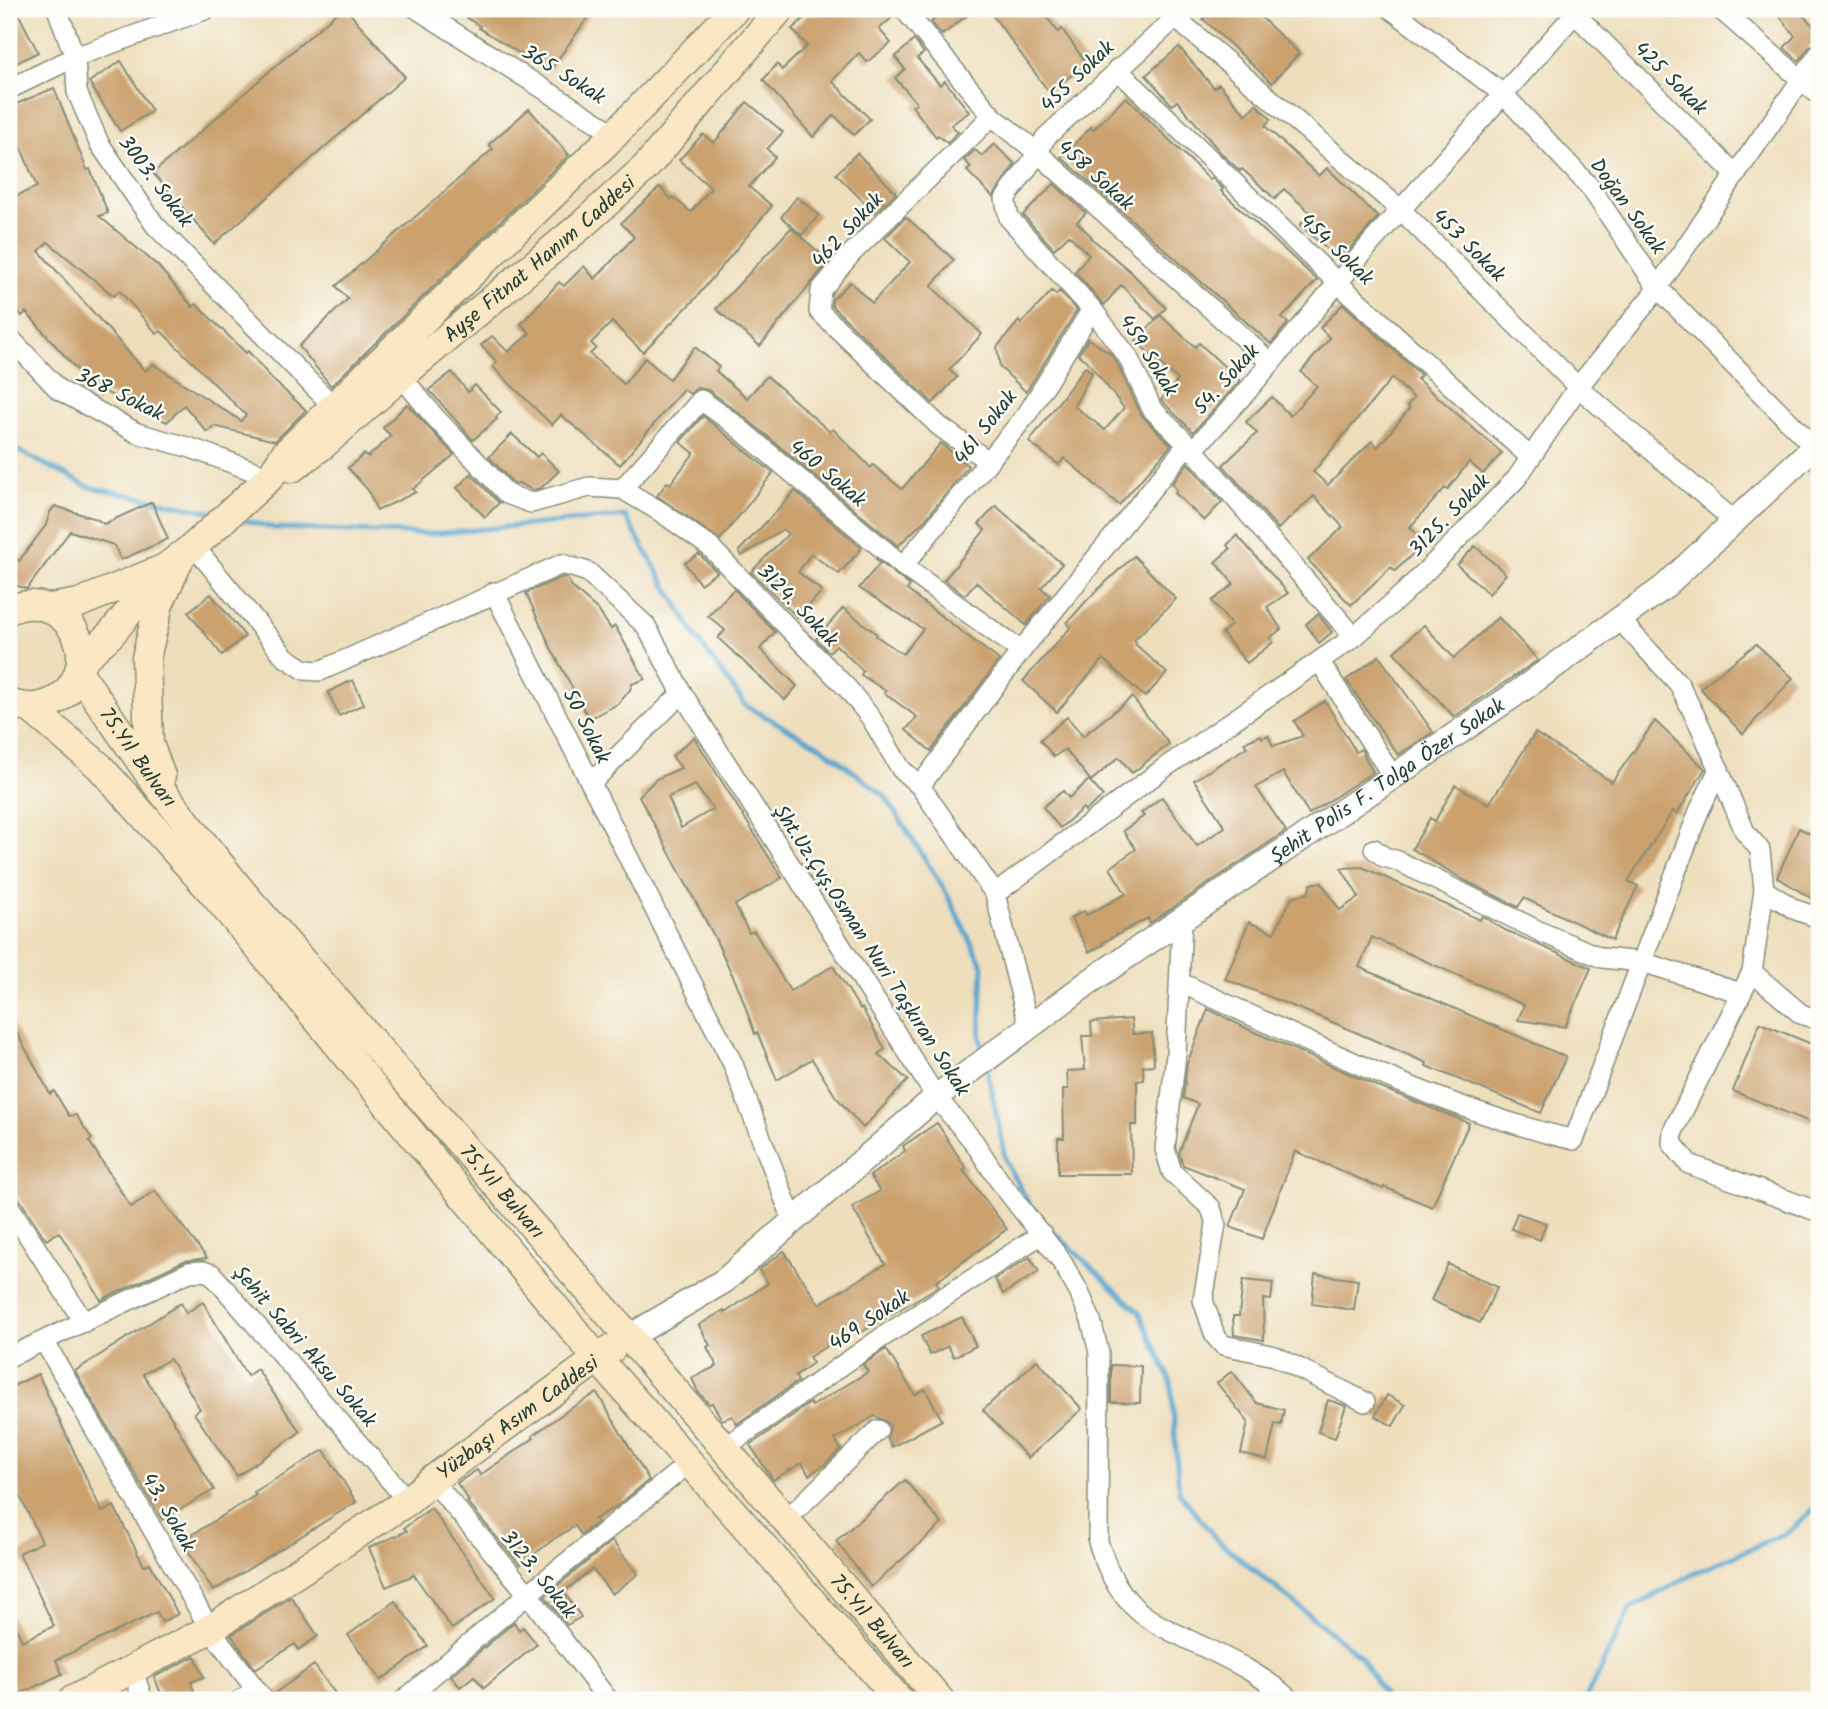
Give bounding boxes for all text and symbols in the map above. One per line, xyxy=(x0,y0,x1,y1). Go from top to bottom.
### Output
street label: 455 Sokak xyxy=(1033,33,1123,121)
street label: 425 Sokak xyxy=(1625,34,1715,124)
street label: 365 Sokak xyxy=(515,36,612,114)
street label: 3003. Sokak xyxy=(109,129,201,235)
street label: 458 Sokak xyxy=(1049,132,1141,220)
street label: Doğan Sokak xyxy=(1580,152,1673,262)
street label: Ayşe Fitnat Hanım Caddesi xyxy=(437,168,645,352)
street label: 462 Sokak xyxy=(804,185,892,277)
street label: 453 Sokak xyxy=(1423,201,1513,291)
street label: 454 Sokak xyxy=(1291,206,1381,294)
street label: 459 Sokak xyxy=(1109,308,1186,404)
street label: 54. Sokak xyxy=(1186,337,1268,423)
street label: 368 Sokak xyxy=(69,360,169,431)
street label: 461 Sokak xyxy=(946,383,1027,473)
street label: 460 Sokak xyxy=(781,432,873,517)
street label: 3125. Sokak xyxy=(1402,466,1499,566)
street label: 3124. Sokak xyxy=(748,556,846,656)
street label: 50 Sokak xyxy=(553,683,619,770)
street label: Şehit Polis F. Tolga Özer Sokak xyxy=(1263,690,1512,873)
street label: 75.Yıl Bulvarı xyxy=(90,701,184,816)
street label: Şht.Uz.Çvş.Osman Nuri Taşkıran Sokak xyxy=(764,798,978,1104)
street label: 75.Yıl Bulvarı xyxy=(450,1138,552,1247)
street label: Şehit Sabri Aksu Sokak xyxy=(224,1258,384,1436)
street label: 469 Sokak xyxy=(822,1282,917,1361)
street label: Yüzbaşı Asım Caddesi xyxy=(430,1347,607,1489)
street label: 43. Sokak xyxy=(132,1467,204,1559)
street label: 3123. Sokak xyxy=(492,1523,584,1627)
street label: 75.Yıl Bulvarı xyxy=(821,1567,922,1677)

